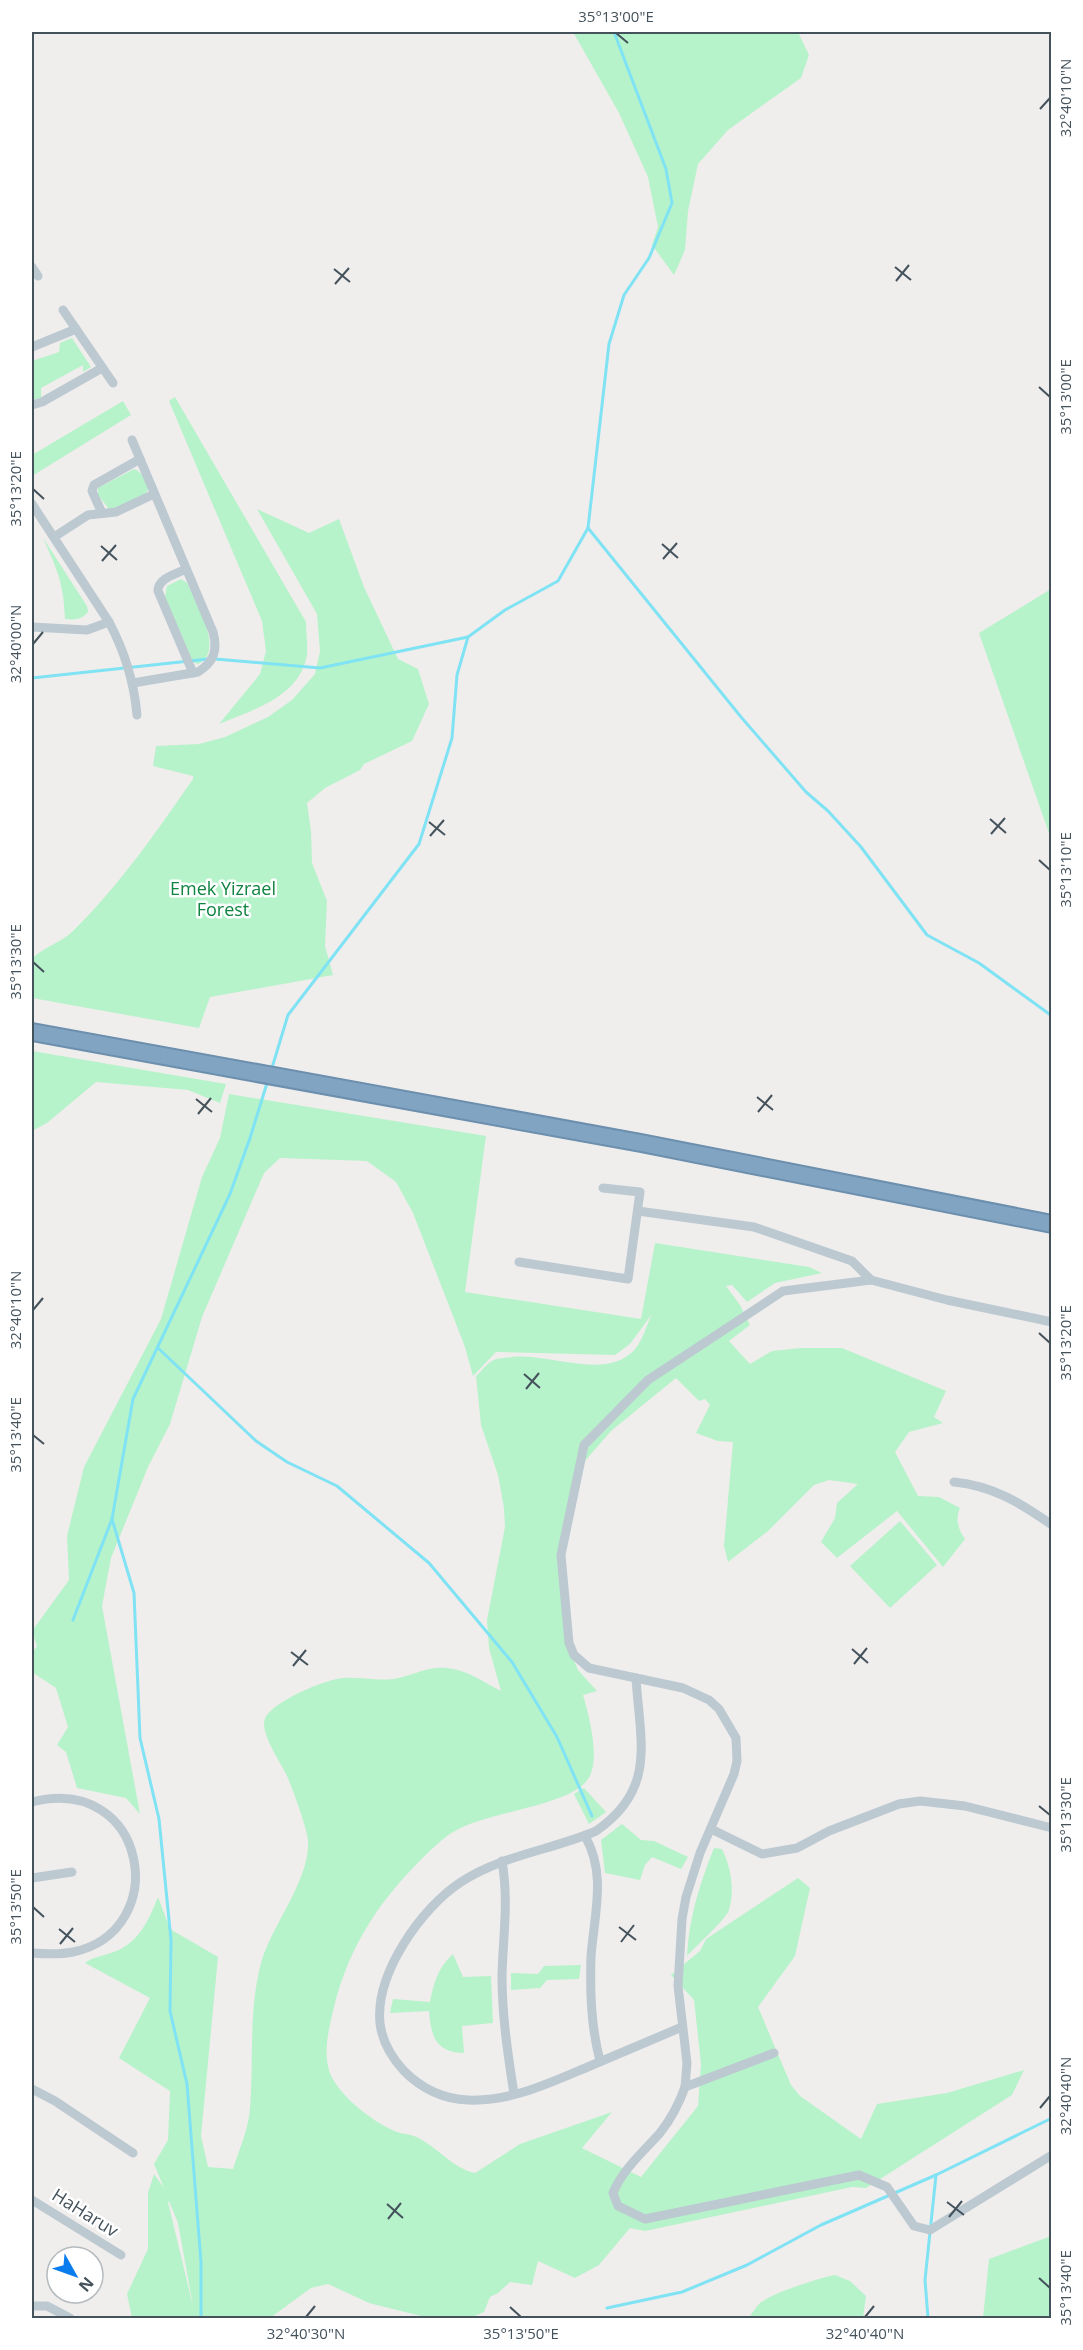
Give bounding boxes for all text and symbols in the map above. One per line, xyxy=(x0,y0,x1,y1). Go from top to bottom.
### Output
text: 35°13'00"E xyxy=(578,6,654,26)
text: 32°40'10"N xyxy=(1055,59,1075,137)
text: 35°13'00"E xyxy=(1055,359,1075,435)
text: 35°13'20"E xyxy=(5,451,25,527)
text: 32°40'00"N xyxy=(5,605,25,683)
text: 35°13'10"E xyxy=(1055,832,1075,908)
park label: Emek Yizrael Forest xyxy=(170,876,276,921)
text: 35°13'30"E xyxy=(5,924,25,1000)
text: 32°40'10"N xyxy=(5,1271,25,1349)
text: 35°13'20"E xyxy=(1055,1305,1075,1381)
text: 35°13'40"E xyxy=(5,1397,25,1473)
text: 35°13'30"E xyxy=(1055,1777,1075,1853)
text: 35°13'50"E xyxy=(5,1869,25,1945)
text: 32°40'40"N xyxy=(1055,2057,1075,2135)
street label: HaHaruv xyxy=(48,2182,123,2242)
north arrow xyxy=(45,2245,105,2305)
text: 35°13'40"E xyxy=(1055,2250,1075,2326)
text: N xyxy=(74,2273,99,2297)
text: 32°40'30"N xyxy=(267,2323,345,2343)
text: 35°13'50"E xyxy=(483,2323,559,2343)
text: 32°40'40"N xyxy=(826,2323,904,2343)

